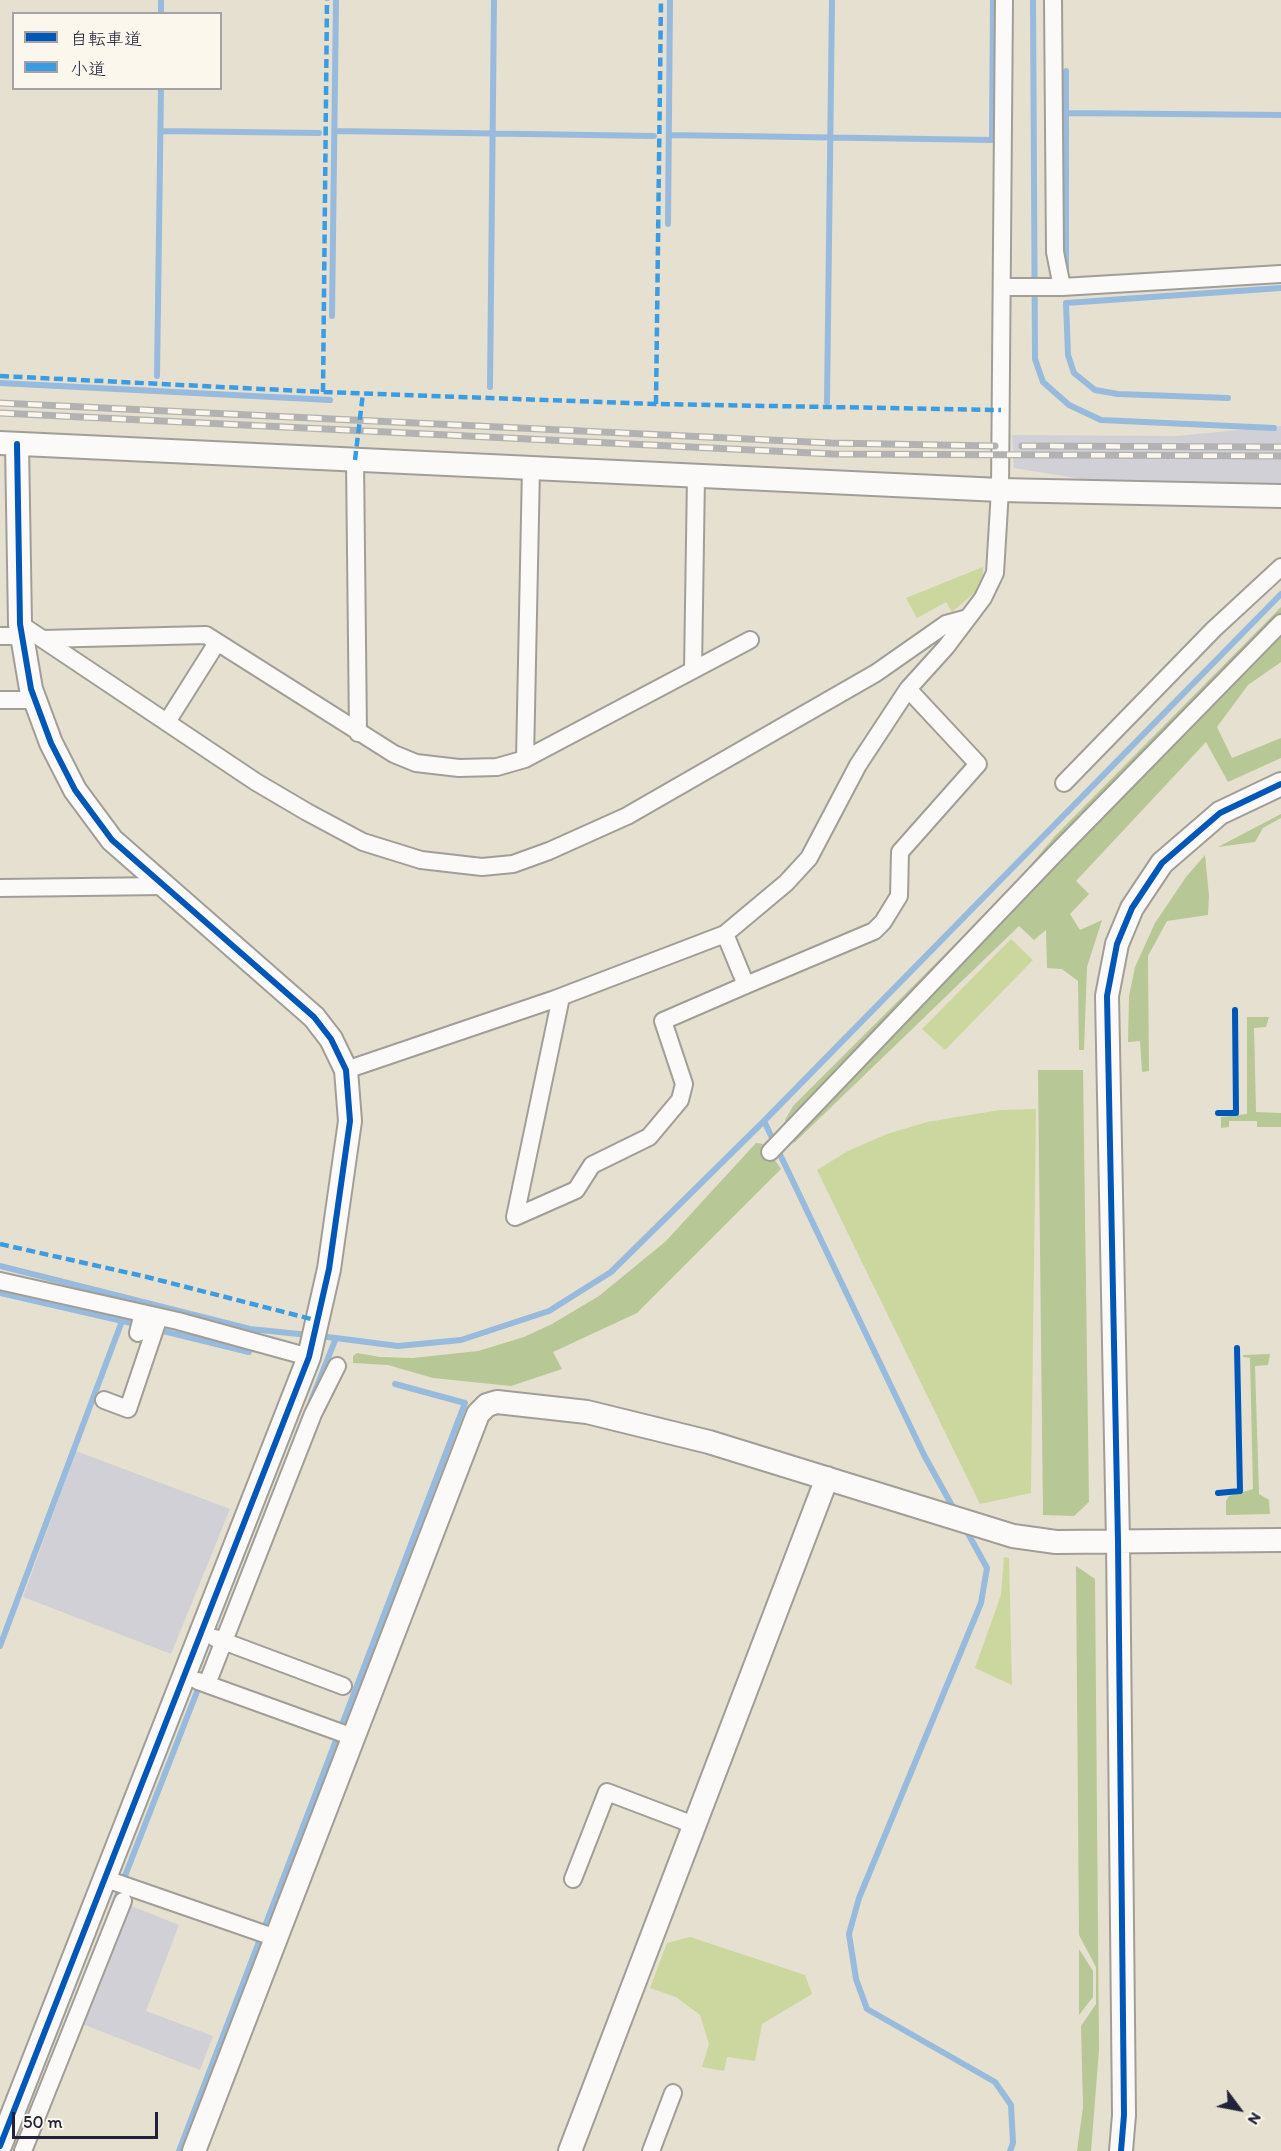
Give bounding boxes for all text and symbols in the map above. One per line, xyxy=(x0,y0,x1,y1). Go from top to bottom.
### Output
legend xyxy=(12,12,222,90)
text: 自転車道 xyxy=(70,28,142,50)
text: 小道 xyxy=(70,58,106,80)
north arrow xyxy=(1209,2079,1269,2139)
scale bar xyxy=(15,2100,160,2138)
text: N xyxy=(1244,2109,1266,2128)
text: 50 m xyxy=(23,2111,63,2133)

